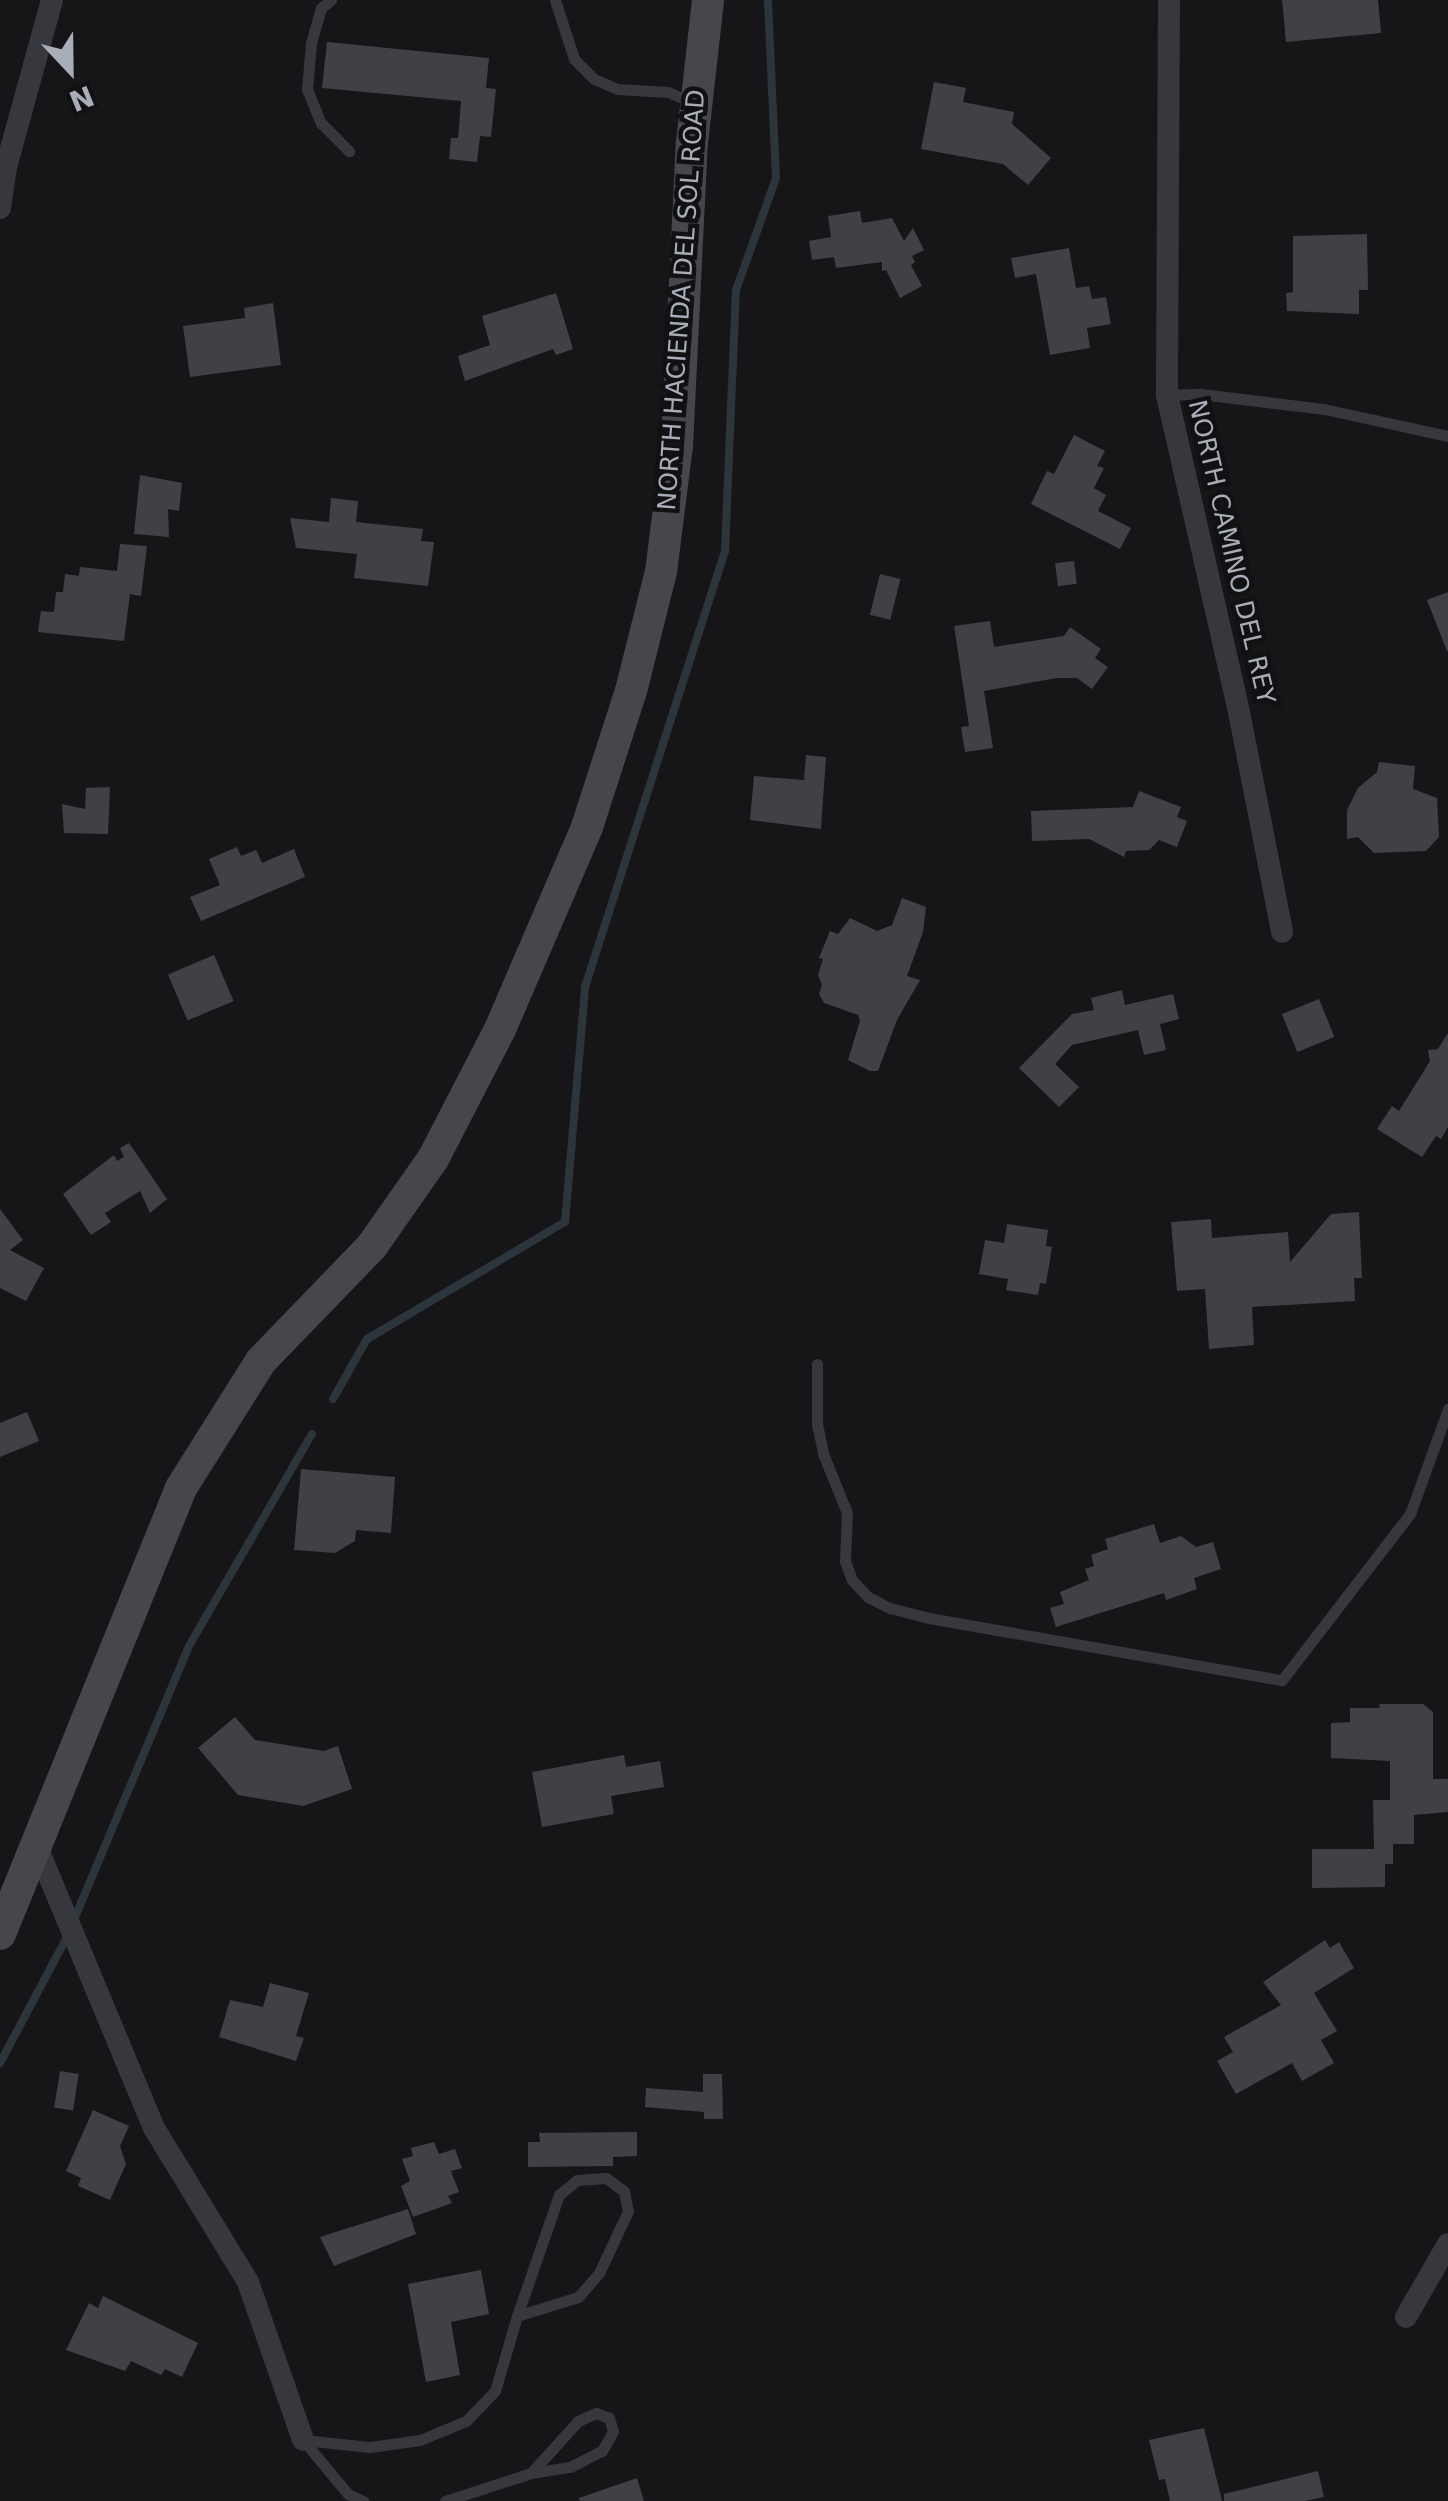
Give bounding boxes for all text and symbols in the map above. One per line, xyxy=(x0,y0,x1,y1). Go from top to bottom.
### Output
north arrow xyxy=(20,20,120,120)
text: N xyxy=(64,79,98,118)
street label: NORTH HACIENDA DEL SOL ROAD xyxy=(652,89,712,511)
street label: NORTH CAMINO DEL REY xyxy=(1181,397,1281,707)

